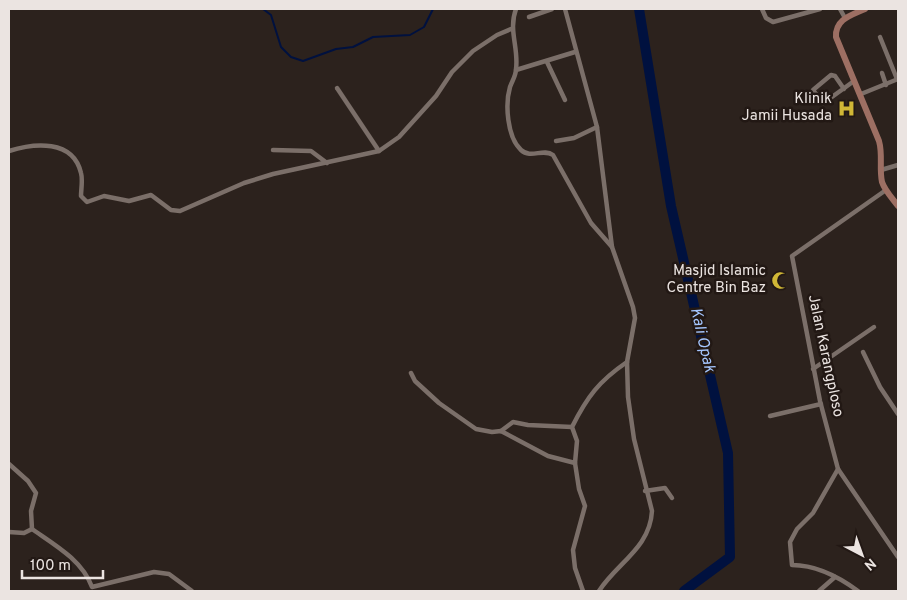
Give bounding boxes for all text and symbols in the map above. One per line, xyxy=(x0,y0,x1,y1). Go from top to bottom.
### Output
place label: Klinik Jamii Husada xyxy=(742,90,832,126)
hospital icon: Klinik Jamii Husada xyxy=(836,98,856,118)
place label: Masjid Islamic Centre Bin Baz xyxy=(667,262,766,298)
mosque icon: Masjid Islamic Centre Bin Baz xyxy=(770,270,790,290)
street label: Jalan Karangploso xyxy=(803,293,847,419)
water label: Kali Opak xyxy=(685,306,719,375)
north arrow xyxy=(837,530,887,580)
scale bar xyxy=(22,548,104,580)
text: N xyxy=(860,554,879,573)
text: 100 m xyxy=(30,557,71,576)

